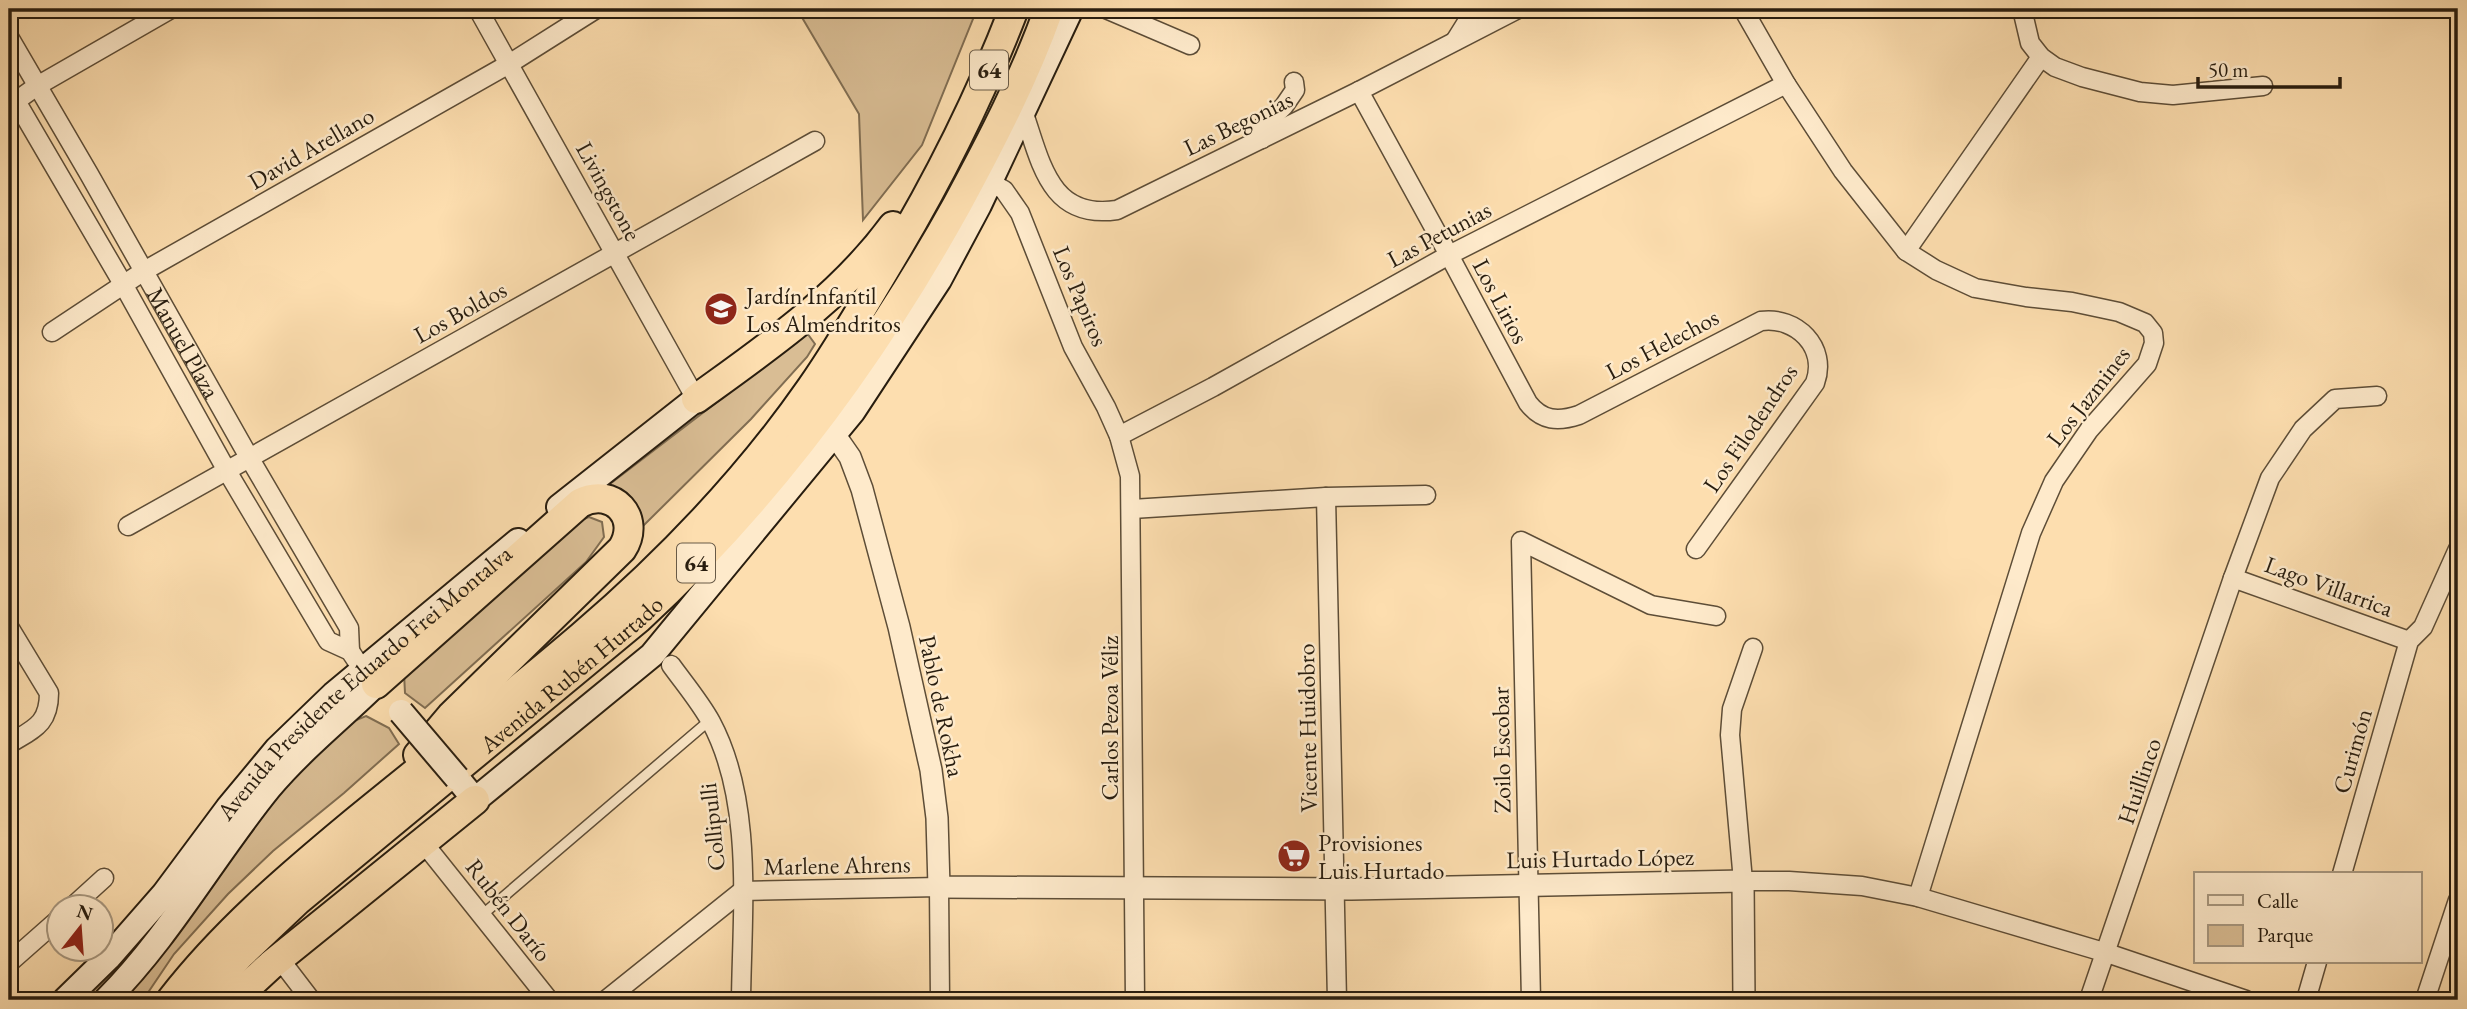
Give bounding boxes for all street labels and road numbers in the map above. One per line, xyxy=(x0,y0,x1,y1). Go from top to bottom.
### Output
road number: 64 xyxy=(970,50,1008,90)
street label: Las Begonias xyxy=(1178,83,1298,163)
street label: David Arellano xyxy=(243,99,380,196)
street label: Livingstone xyxy=(569,136,649,246)
street label: Las Petunias xyxy=(1382,194,1496,274)
street label: Los Papiros xyxy=(1046,241,1116,351)
street label: Los Lirios xyxy=(1466,253,1536,349)
street label: Los Boldos xyxy=(408,274,512,350)
street label: Manuel Plaza xyxy=(140,281,228,404)
street label: Los Helechos xyxy=(1600,301,1724,387)
street label: Los Jazmines xyxy=(2039,340,2137,452)
street label: Los Filodendros xyxy=(1696,358,1804,498)
street label: Avenida Presidente Eduardo Frei Montalva xyxy=(209,537,518,827)
road number: 64 xyxy=(677,544,715,582)
street label: Lago Villarrica xyxy=(2261,548,2398,624)
street label: Avenida Rubén Hurtado xyxy=(472,588,669,760)
street label: Pablo de Rokha xyxy=(912,632,972,780)
street label: Carlos Pezoa Véliz xyxy=(1094,636,1125,800)
street label: Vicente Huidobro xyxy=(1290,643,1324,813)
street label: Zoilo Escobar xyxy=(1484,686,1518,814)
street label: Curimón xyxy=(2325,705,2379,797)
street label: Huillinco xyxy=(2110,734,2168,828)
street label: Collipulli xyxy=(692,781,732,873)
street label: Luis Hurtado López xyxy=(1506,841,1694,875)
street label: Marlene Ahrens xyxy=(763,848,911,882)
street label: Rubén Darío xyxy=(459,852,559,968)

